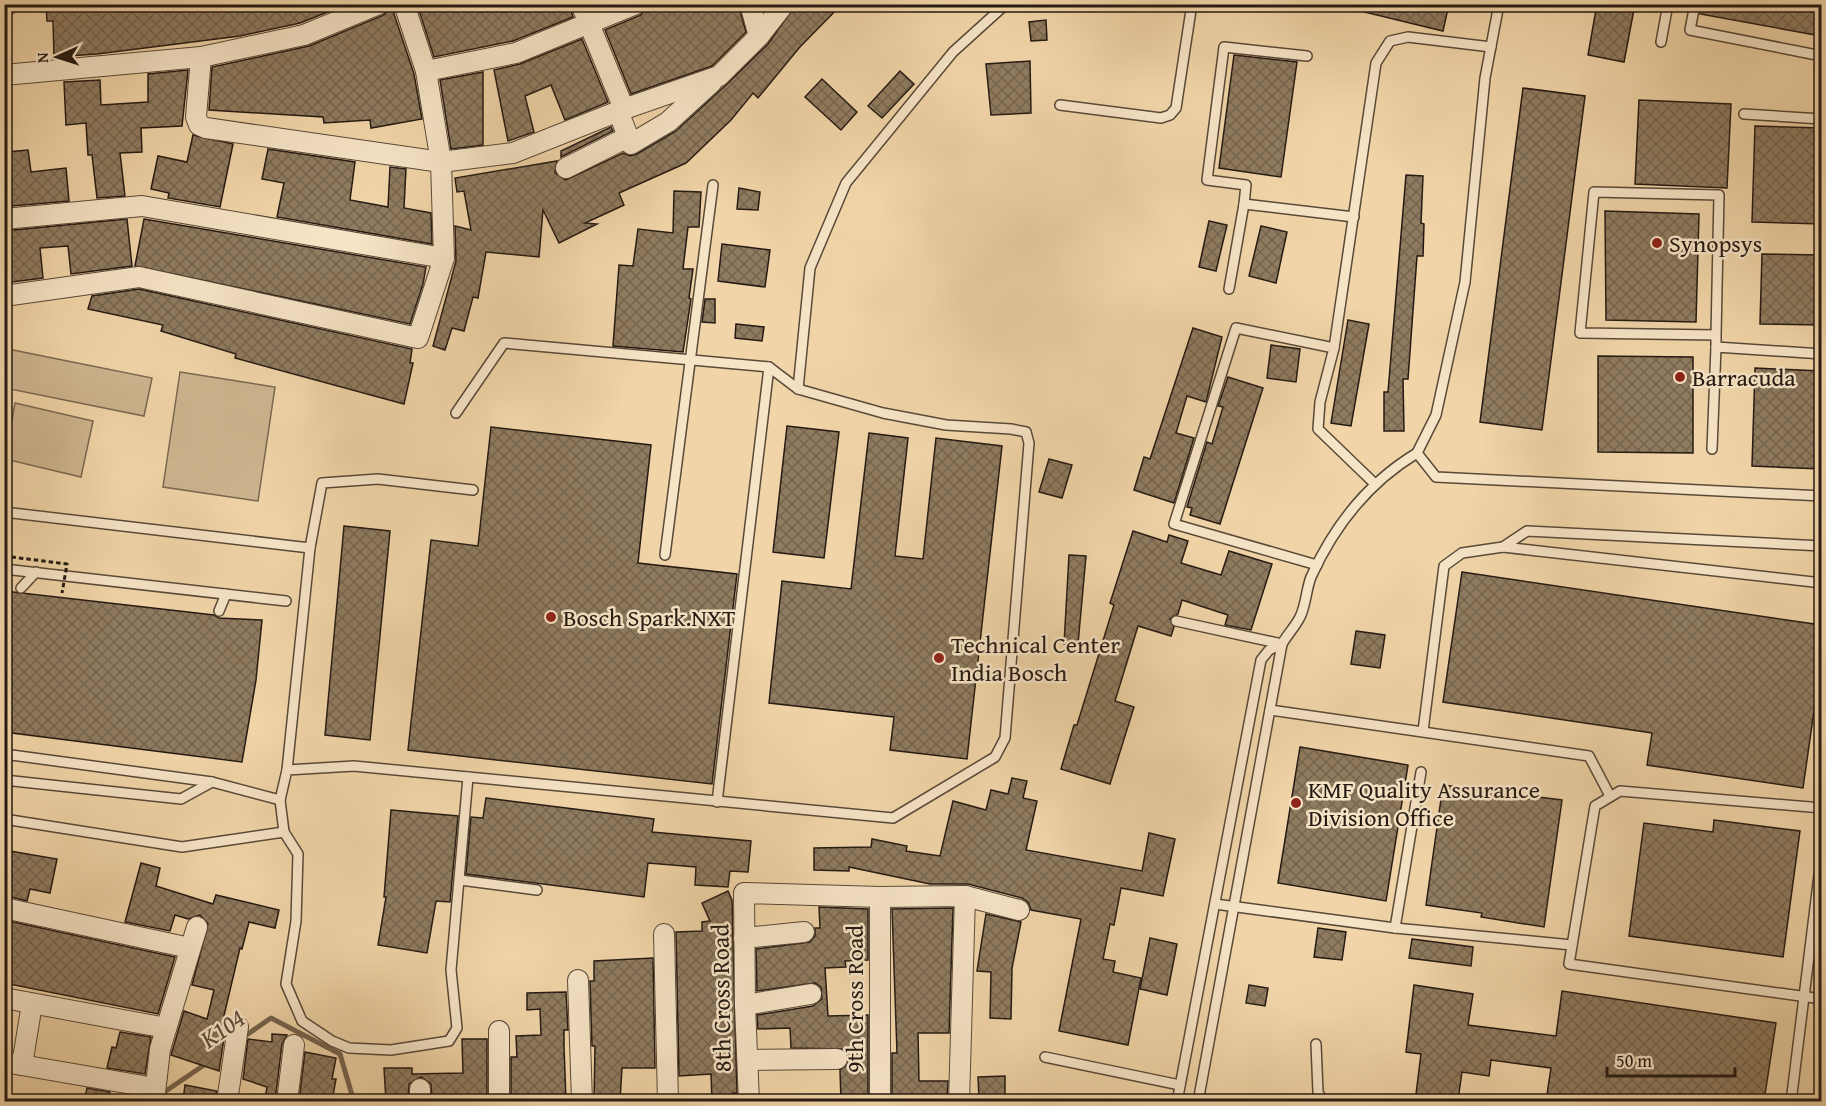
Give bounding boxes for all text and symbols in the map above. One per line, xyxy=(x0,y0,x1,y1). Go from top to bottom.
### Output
north arrow xyxy=(27,27,87,87)
text: N xyxy=(30,52,54,64)
place label: Synopsys xyxy=(1669,226,1762,261)
marker: Synopsys xyxy=(1650,236,1664,250)
place label: Barracuda xyxy=(1692,360,1796,395)
marker: Barracuda xyxy=(1673,370,1687,384)
place label: Bosch Spark.NXT xyxy=(563,600,735,635)
marker: Bosch Spark.NXT xyxy=(544,610,558,624)
place label: Technical Center India Bosch xyxy=(951,627,1120,690)
marker: Technical Center India Bosch xyxy=(932,651,946,665)
place label: KMF Quality Assurance Division Office xyxy=(1308,772,1540,835)
marker: KMF Quality Assurance Division Office xyxy=(1289,796,1303,810)
street label: 8th Cross Road xyxy=(702,923,740,1072)
street label: 9th Cross Road xyxy=(837,925,872,1073)
water label: K104 xyxy=(191,998,253,1058)
scale bar xyxy=(1607,1040,1734,1078)
text: 50 m xyxy=(1616,1047,1652,1074)

